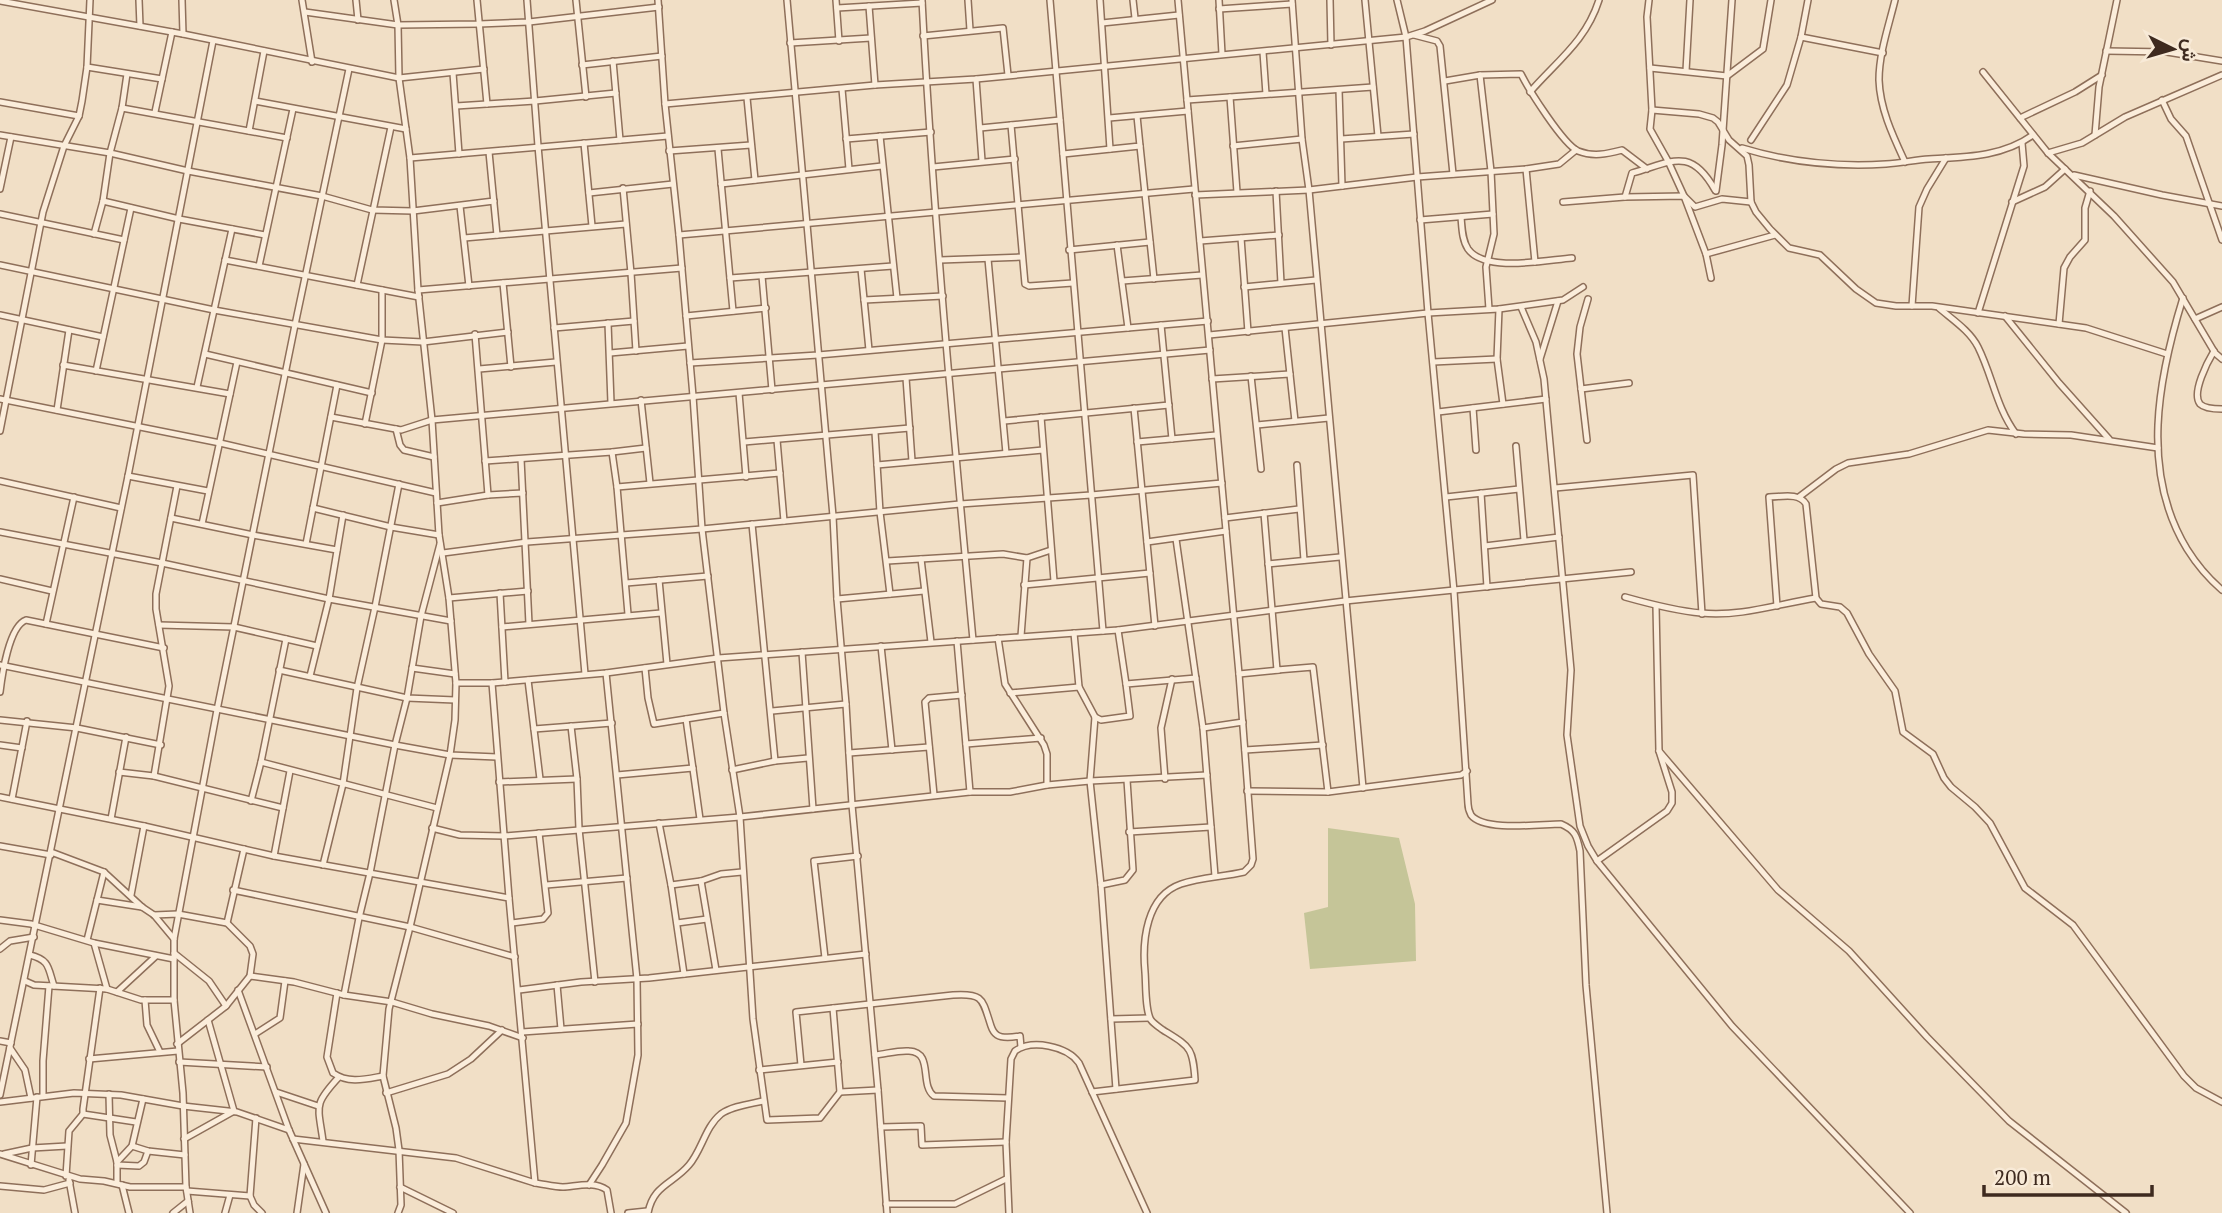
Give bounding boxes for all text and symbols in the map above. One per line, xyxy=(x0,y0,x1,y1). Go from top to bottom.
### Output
north arrow xyxy=(2138,14,2208,84)
text: ش xyxy=(2177,38,2204,63)
scale bar xyxy=(1984,1154,2152,1198)
text: 200 m xyxy=(1994,1163,2051,1191)

